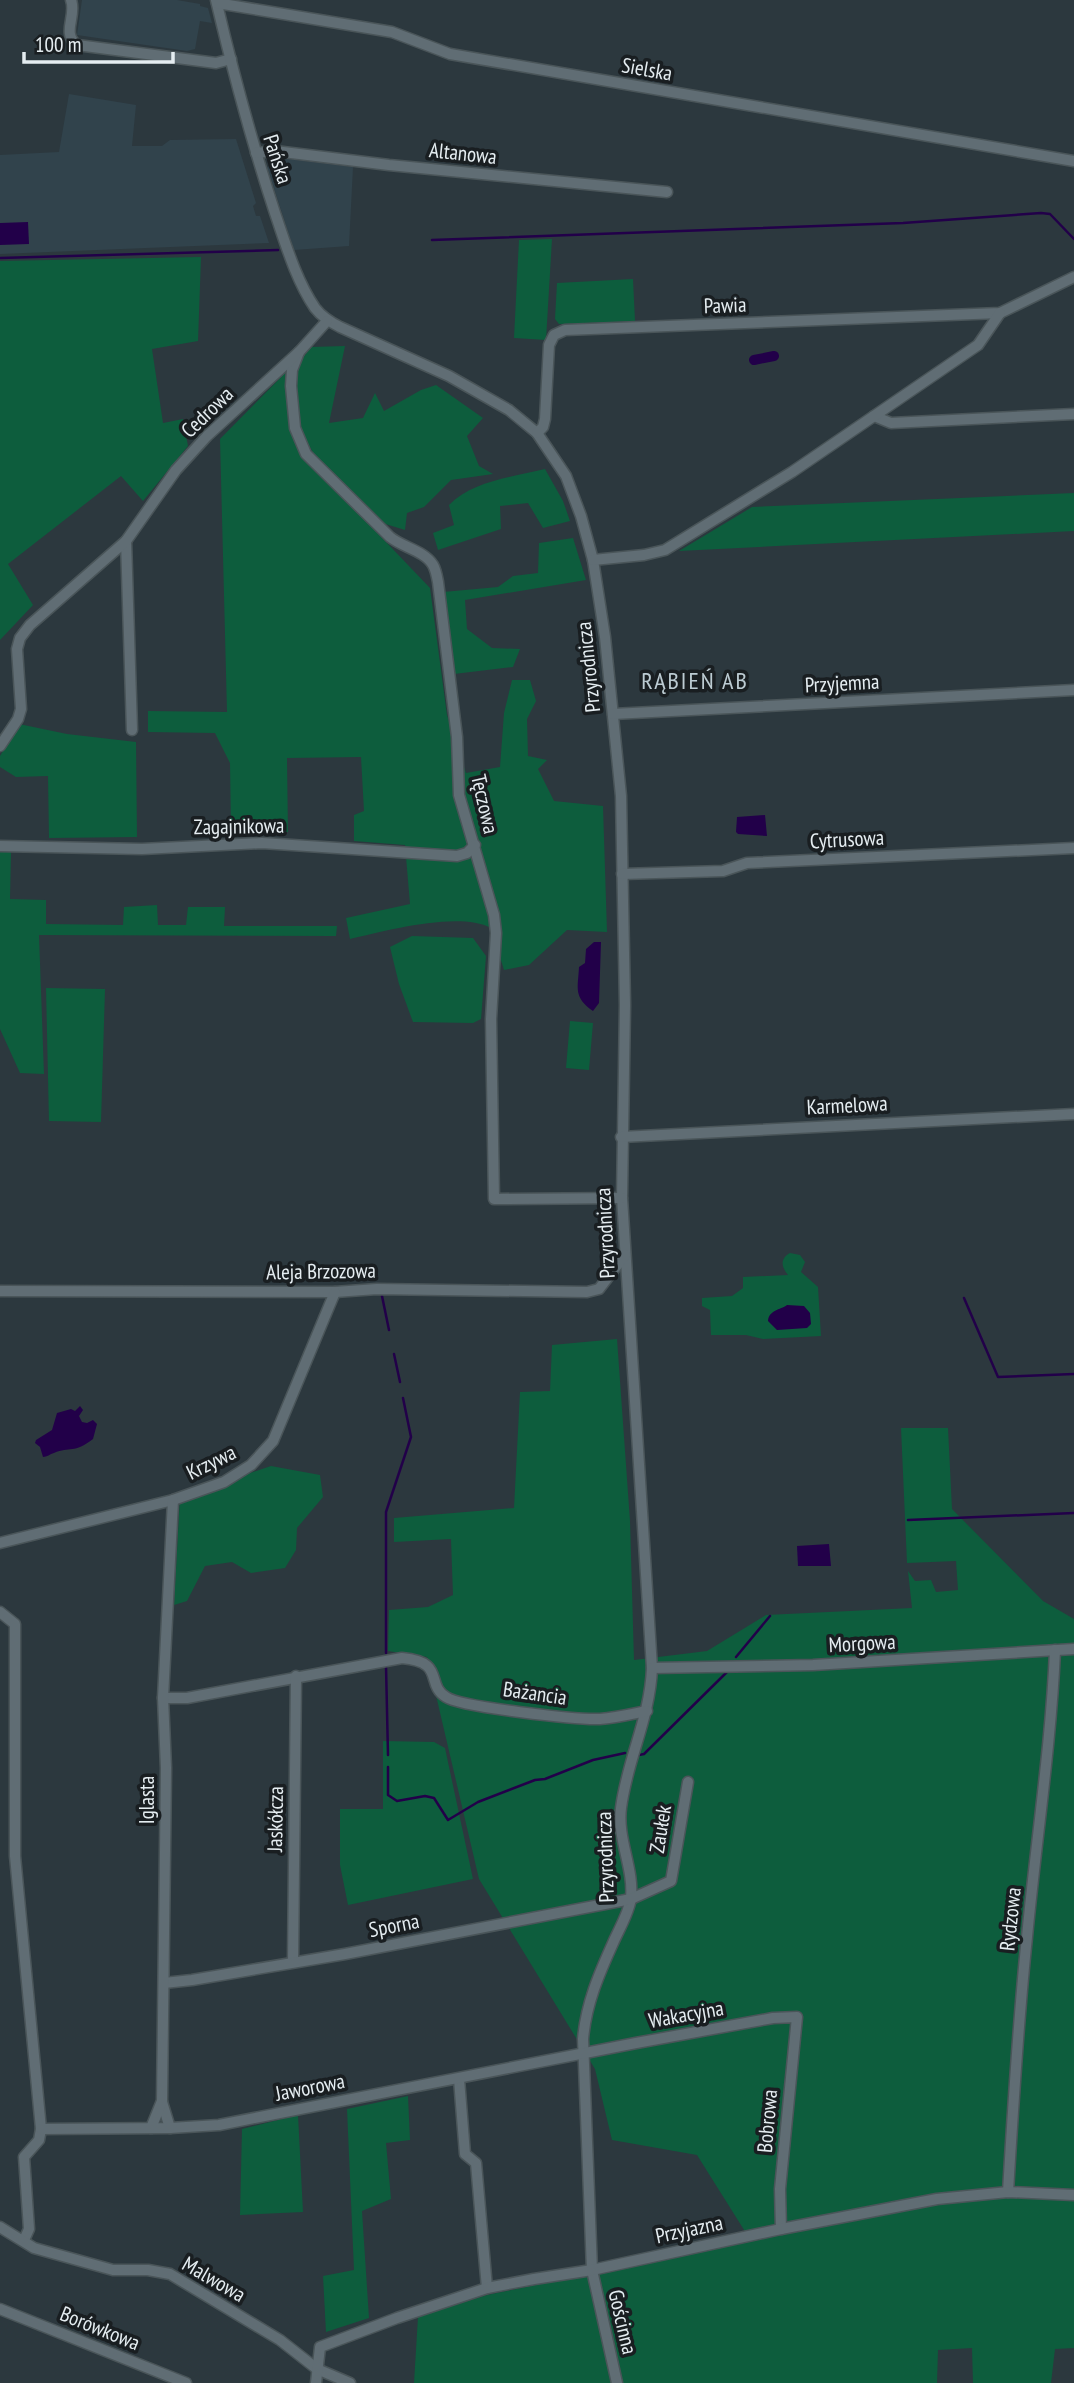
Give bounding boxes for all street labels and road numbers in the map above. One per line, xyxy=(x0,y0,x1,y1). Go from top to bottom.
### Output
street label: Sielska xyxy=(620,51,674,87)
street label: Pańska xyxy=(257,131,299,187)
street label: Altanowa xyxy=(428,136,498,170)
street label: Pawia xyxy=(703,291,747,319)
street label: Cedrowa xyxy=(175,381,239,443)
street label: Przyrodnicza xyxy=(570,620,606,714)
street label: Przyjemna xyxy=(804,668,880,698)
street label: Tęczowa xyxy=(465,772,505,836)
street label: Zagajnikowa xyxy=(193,812,285,840)
street label: Cytrusowa xyxy=(809,824,885,854)
street label: Karmelowa xyxy=(806,1089,888,1121)
street label: Przyrodnicza xyxy=(589,1187,621,1279)
street label: Aleja Brzozowa xyxy=(266,1257,376,1285)
street label: Krzywa xyxy=(182,1438,240,1486)
street label: Morgowa xyxy=(828,1628,896,1658)
street label: Bażancia xyxy=(501,1675,569,1711)
street label: Iglasta xyxy=(133,1776,160,1824)
street label: Jaskółcza xyxy=(261,1786,289,1853)
street label: Zaułek xyxy=(643,1803,677,1855)
street label: Przyrodnicza xyxy=(590,1811,620,1903)
street label: Rydzowa xyxy=(993,1886,1027,1952)
street label: Sporna xyxy=(367,1907,421,1943)
street label: Wakacyjna xyxy=(646,1994,726,2034)
street label: Jaworowa xyxy=(272,2067,347,2107)
street label: Bobrowa xyxy=(751,2088,783,2154)
street label: Przyjazna xyxy=(653,2209,725,2249)
street label: Malwowa xyxy=(178,2250,250,2308)
street label: Gościnna xyxy=(602,2287,644,2357)
street label: Borówkowa xyxy=(56,2300,144,2356)

